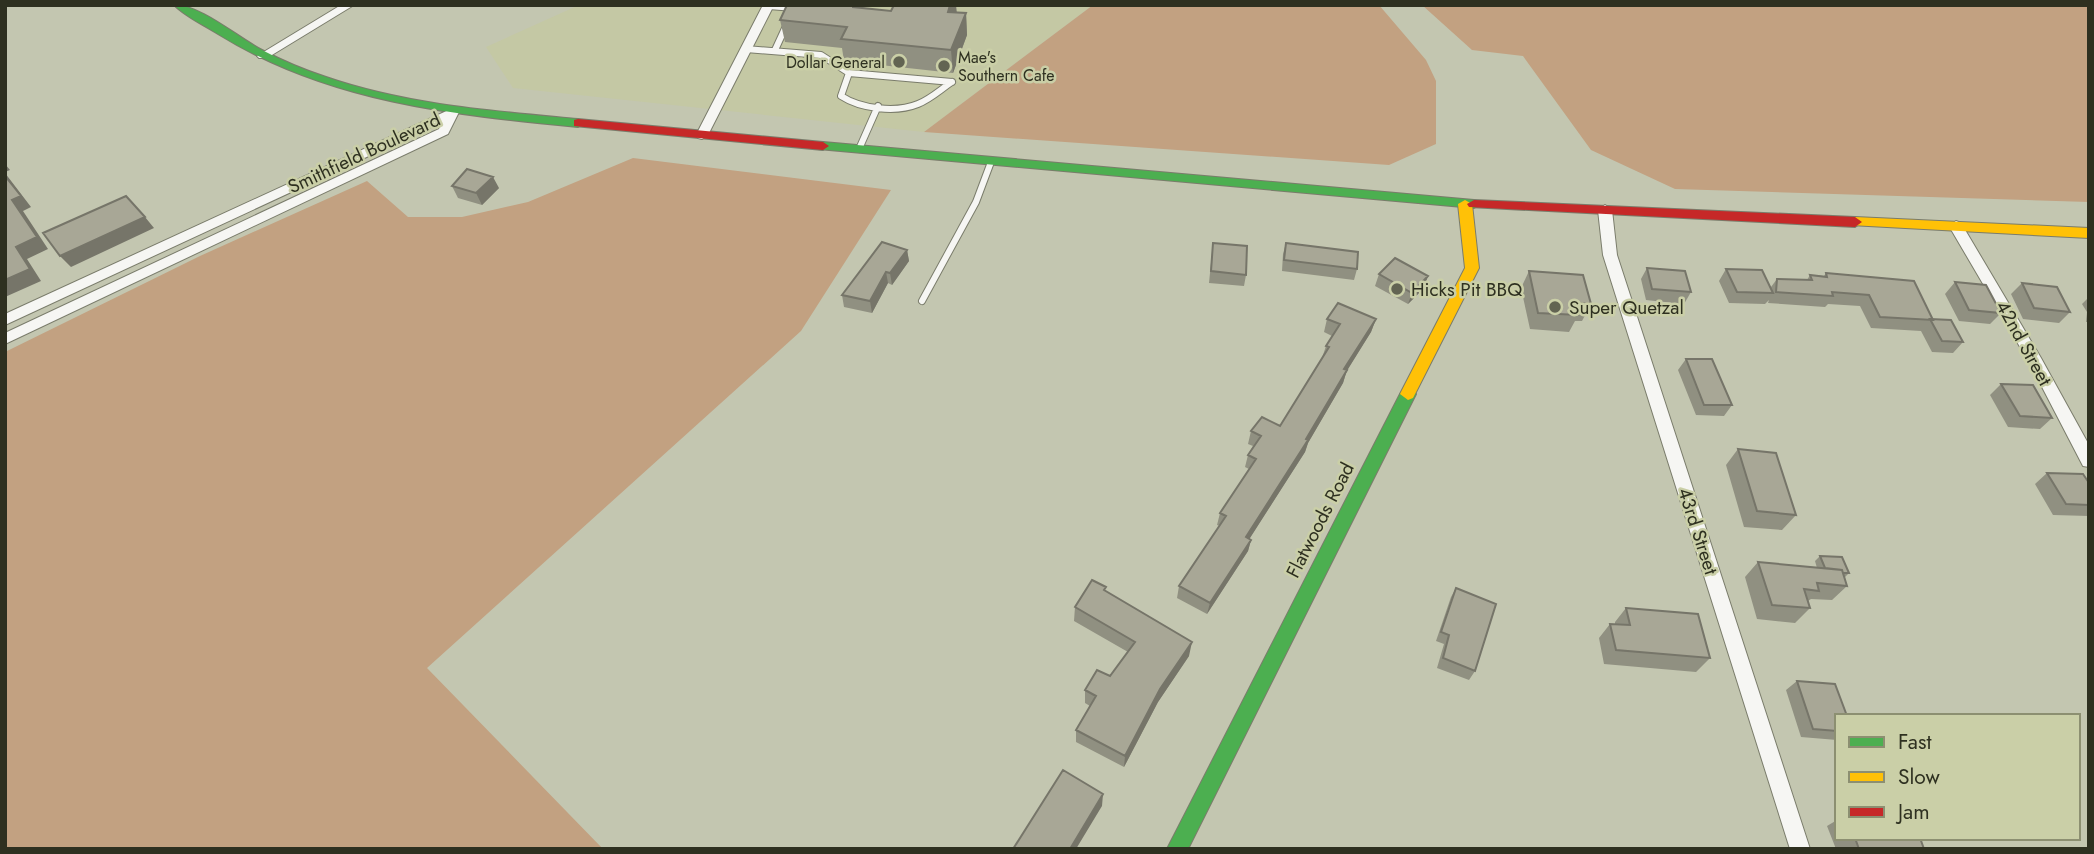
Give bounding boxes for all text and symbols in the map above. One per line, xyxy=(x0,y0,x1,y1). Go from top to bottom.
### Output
place label: Mae's Southern Cafe xyxy=(958,46,1055,87)
place label: Dollar General xyxy=(786,51,885,74)
marker: Dollar General xyxy=(891,54,907,70)
marker: Mae's Southern Cafe xyxy=(936,58,952,74)
street label: Smithfield Boulevard xyxy=(283,106,445,200)
place label: Hicks Pit BBQ xyxy=(1411,276,1522,303)
marker: Hicks Pit BBQ xyxy=(1389,281,1405,297)
place label: Super Quetzal xyxy=(1569,294,1684,321)
street label: 42nd Street xyxy=(1989,295,2059,391)
marker: Super Quetzal xyxy=(1547,299,1563,315)
street label: Flatwoods Road xyxy=(1279,458,1361,582)
street label: 43rd Street xyxy=(1671,484,1725,578)
legend xyxy=(1835,714,2080,840)
text: Fast xyxy=(1898,727,1931,757)
text: Slow xyxy=(1898,762,1940,792)
text: Jam xyxy=(1895,797,1930,827)

